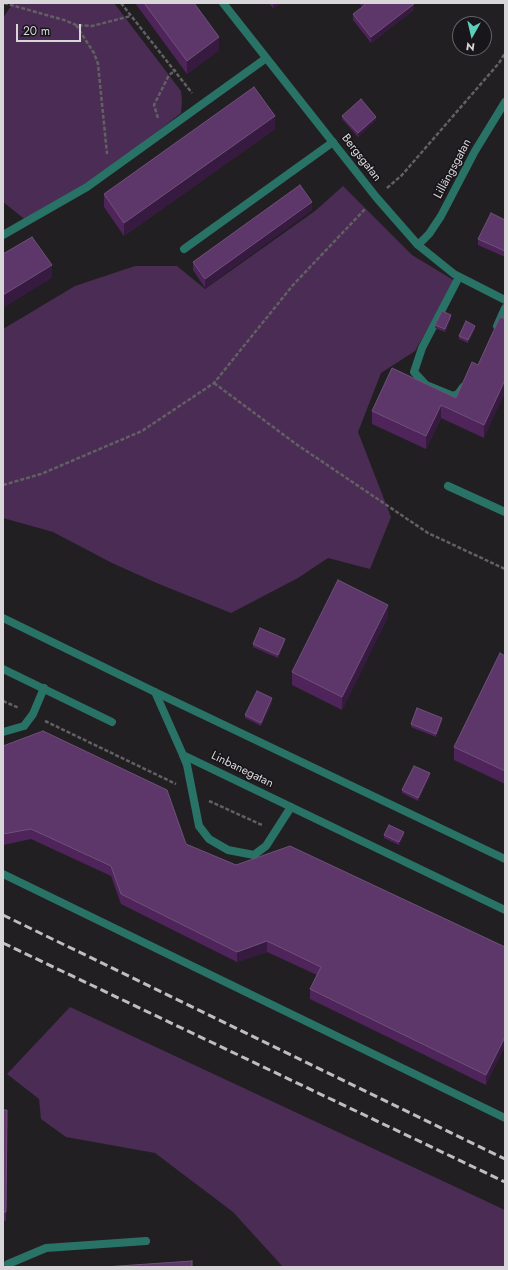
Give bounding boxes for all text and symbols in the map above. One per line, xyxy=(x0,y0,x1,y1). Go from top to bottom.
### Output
scale bar xyxy=(18,16,83,42)
north arrow xyxy=(452,16,492,56)
text: 20 m xyxy=(23,22,50,40)
text: N xyxy=(465,38,476,55)
street label: Bergsgatan xyxy=(338,131,384,185)
street label: Lillängsgatan xyxy=(431,137,475,201)
street label: Linbanegatan xyxy=(209,749,275,791)

